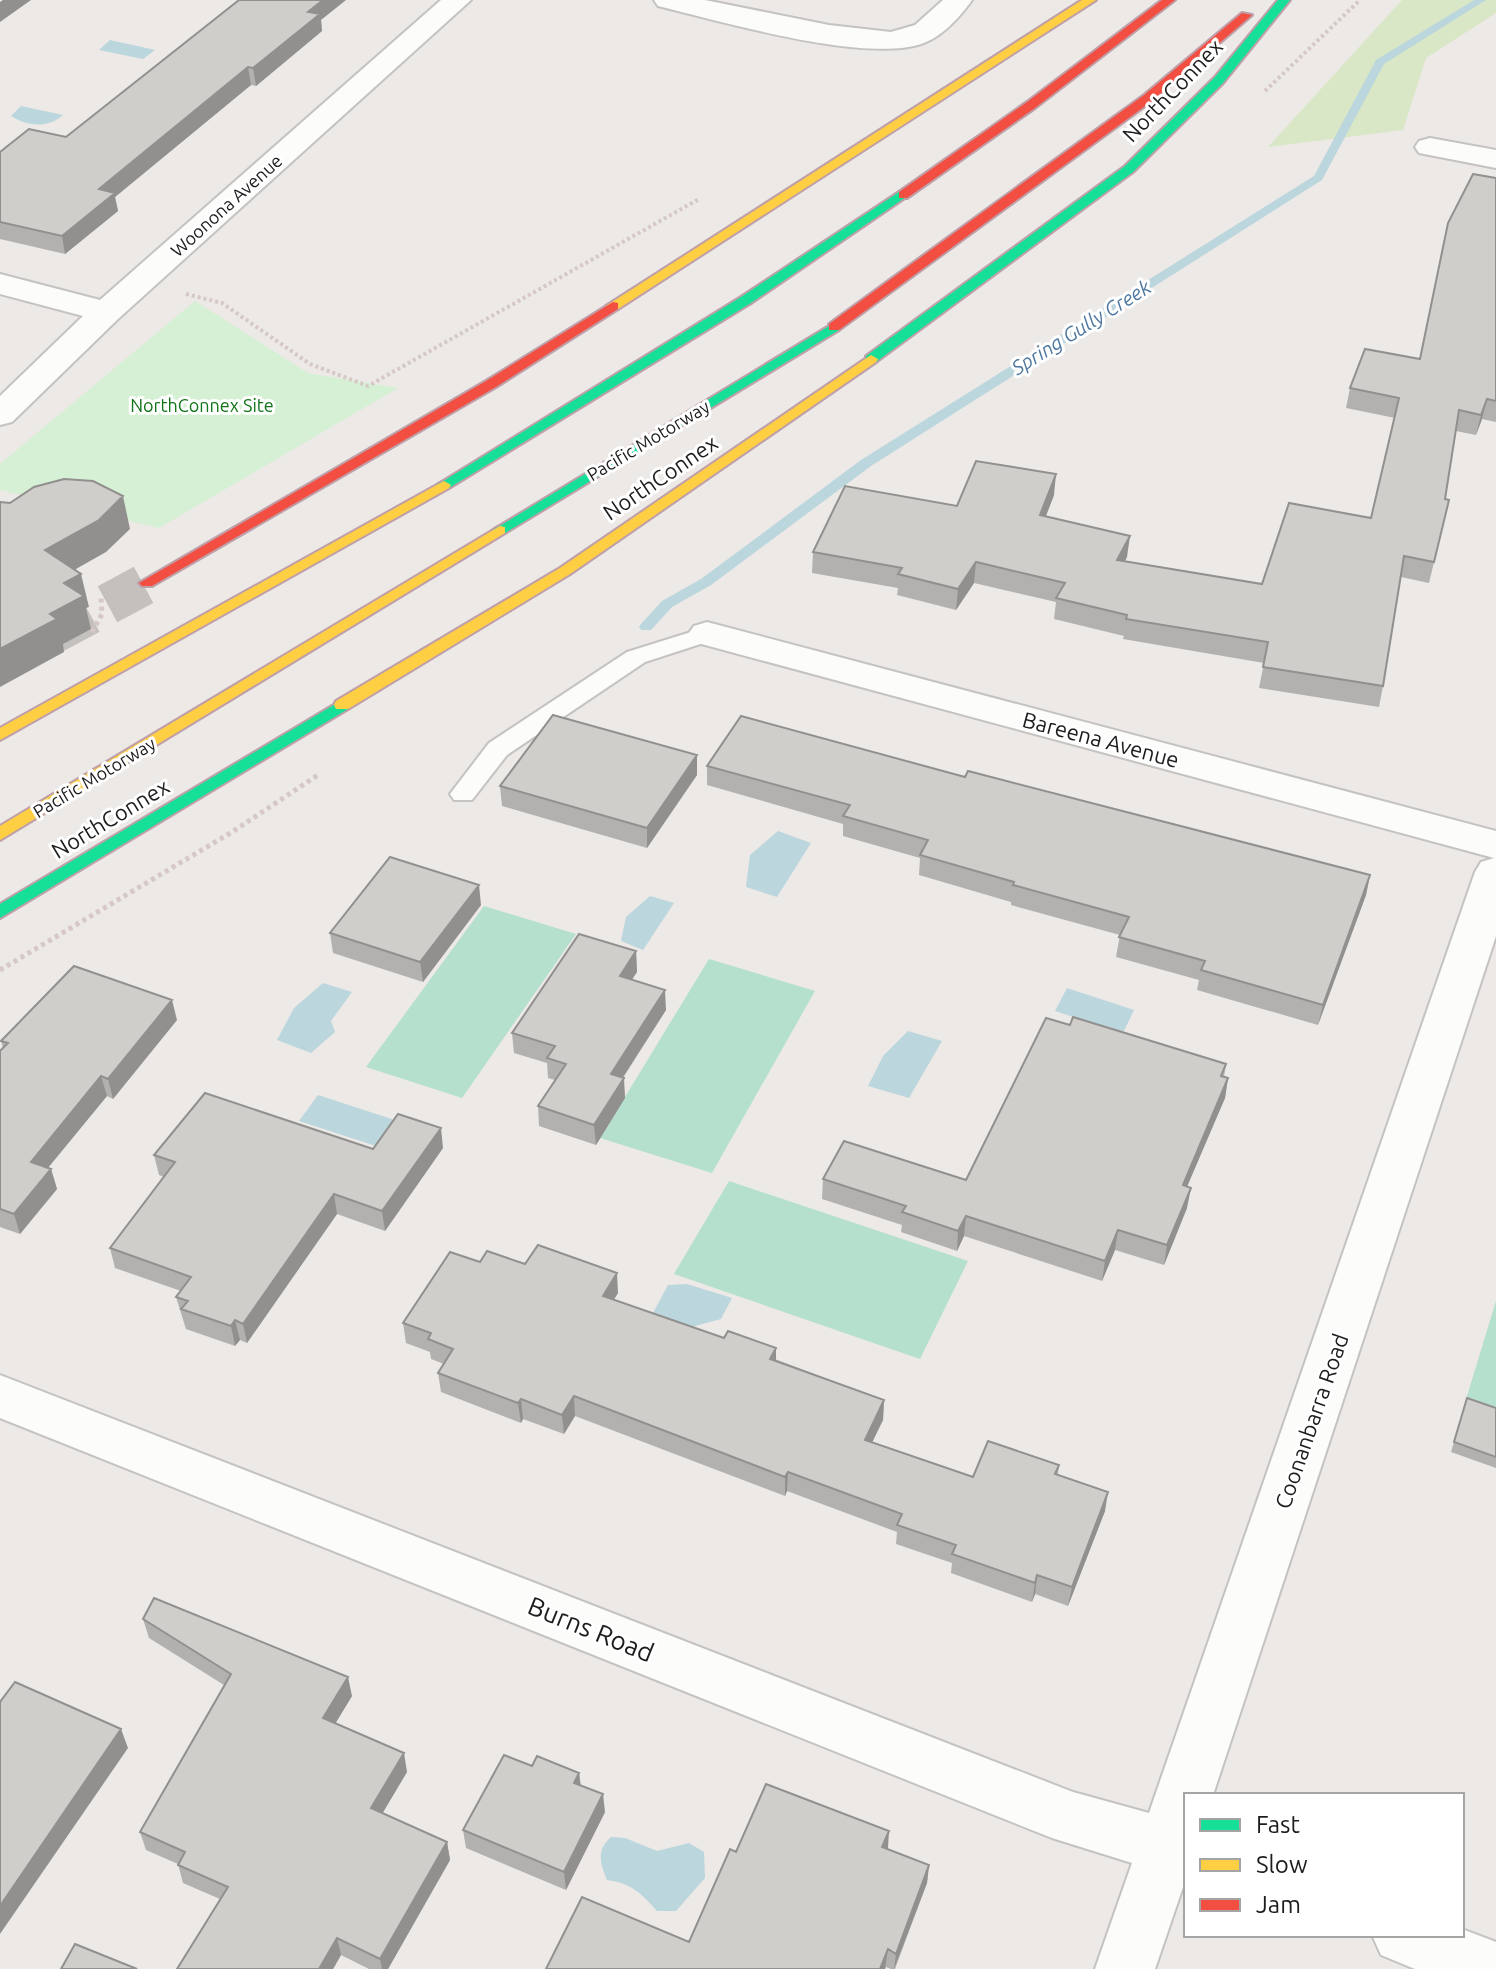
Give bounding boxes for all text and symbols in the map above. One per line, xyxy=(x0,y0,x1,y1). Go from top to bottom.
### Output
street label: NorthConnex xyxy=(1117,34,1227,146)
street label: Woonona Avenue xyxy=(166,150,286,260)
water label: Spring Gully Creek xyxy=(1006,275,1155,380)
park label: NorthConnex Site xyxy=(130,395,274,415)
street label: Pacific Motorway xyxy=(583,395,713,484)
street label: NorthConnex xyxy=(598,429,722,525)
street label: Bareena Avenue xyxy=(1020,706,1182,772)
street label: Pacific Motorway xyxy=(29,732,159,821)
street label: NorthConnex xyxy=(47,773,173,863)
street label: Coonanbarra Road xyxy=(1269,1330,1353,1512)
street label: Burns Road xyxy=(524,1591,658,1667)
legend xyxy=(1184,1793,1464,1937)
text: Fast xyxy=(1256,1811,1300,1838)
text: Slow xyxy=(1256,1851,1308,1878)
text: Jam xyxy=(1256,1891,1301,1918)

